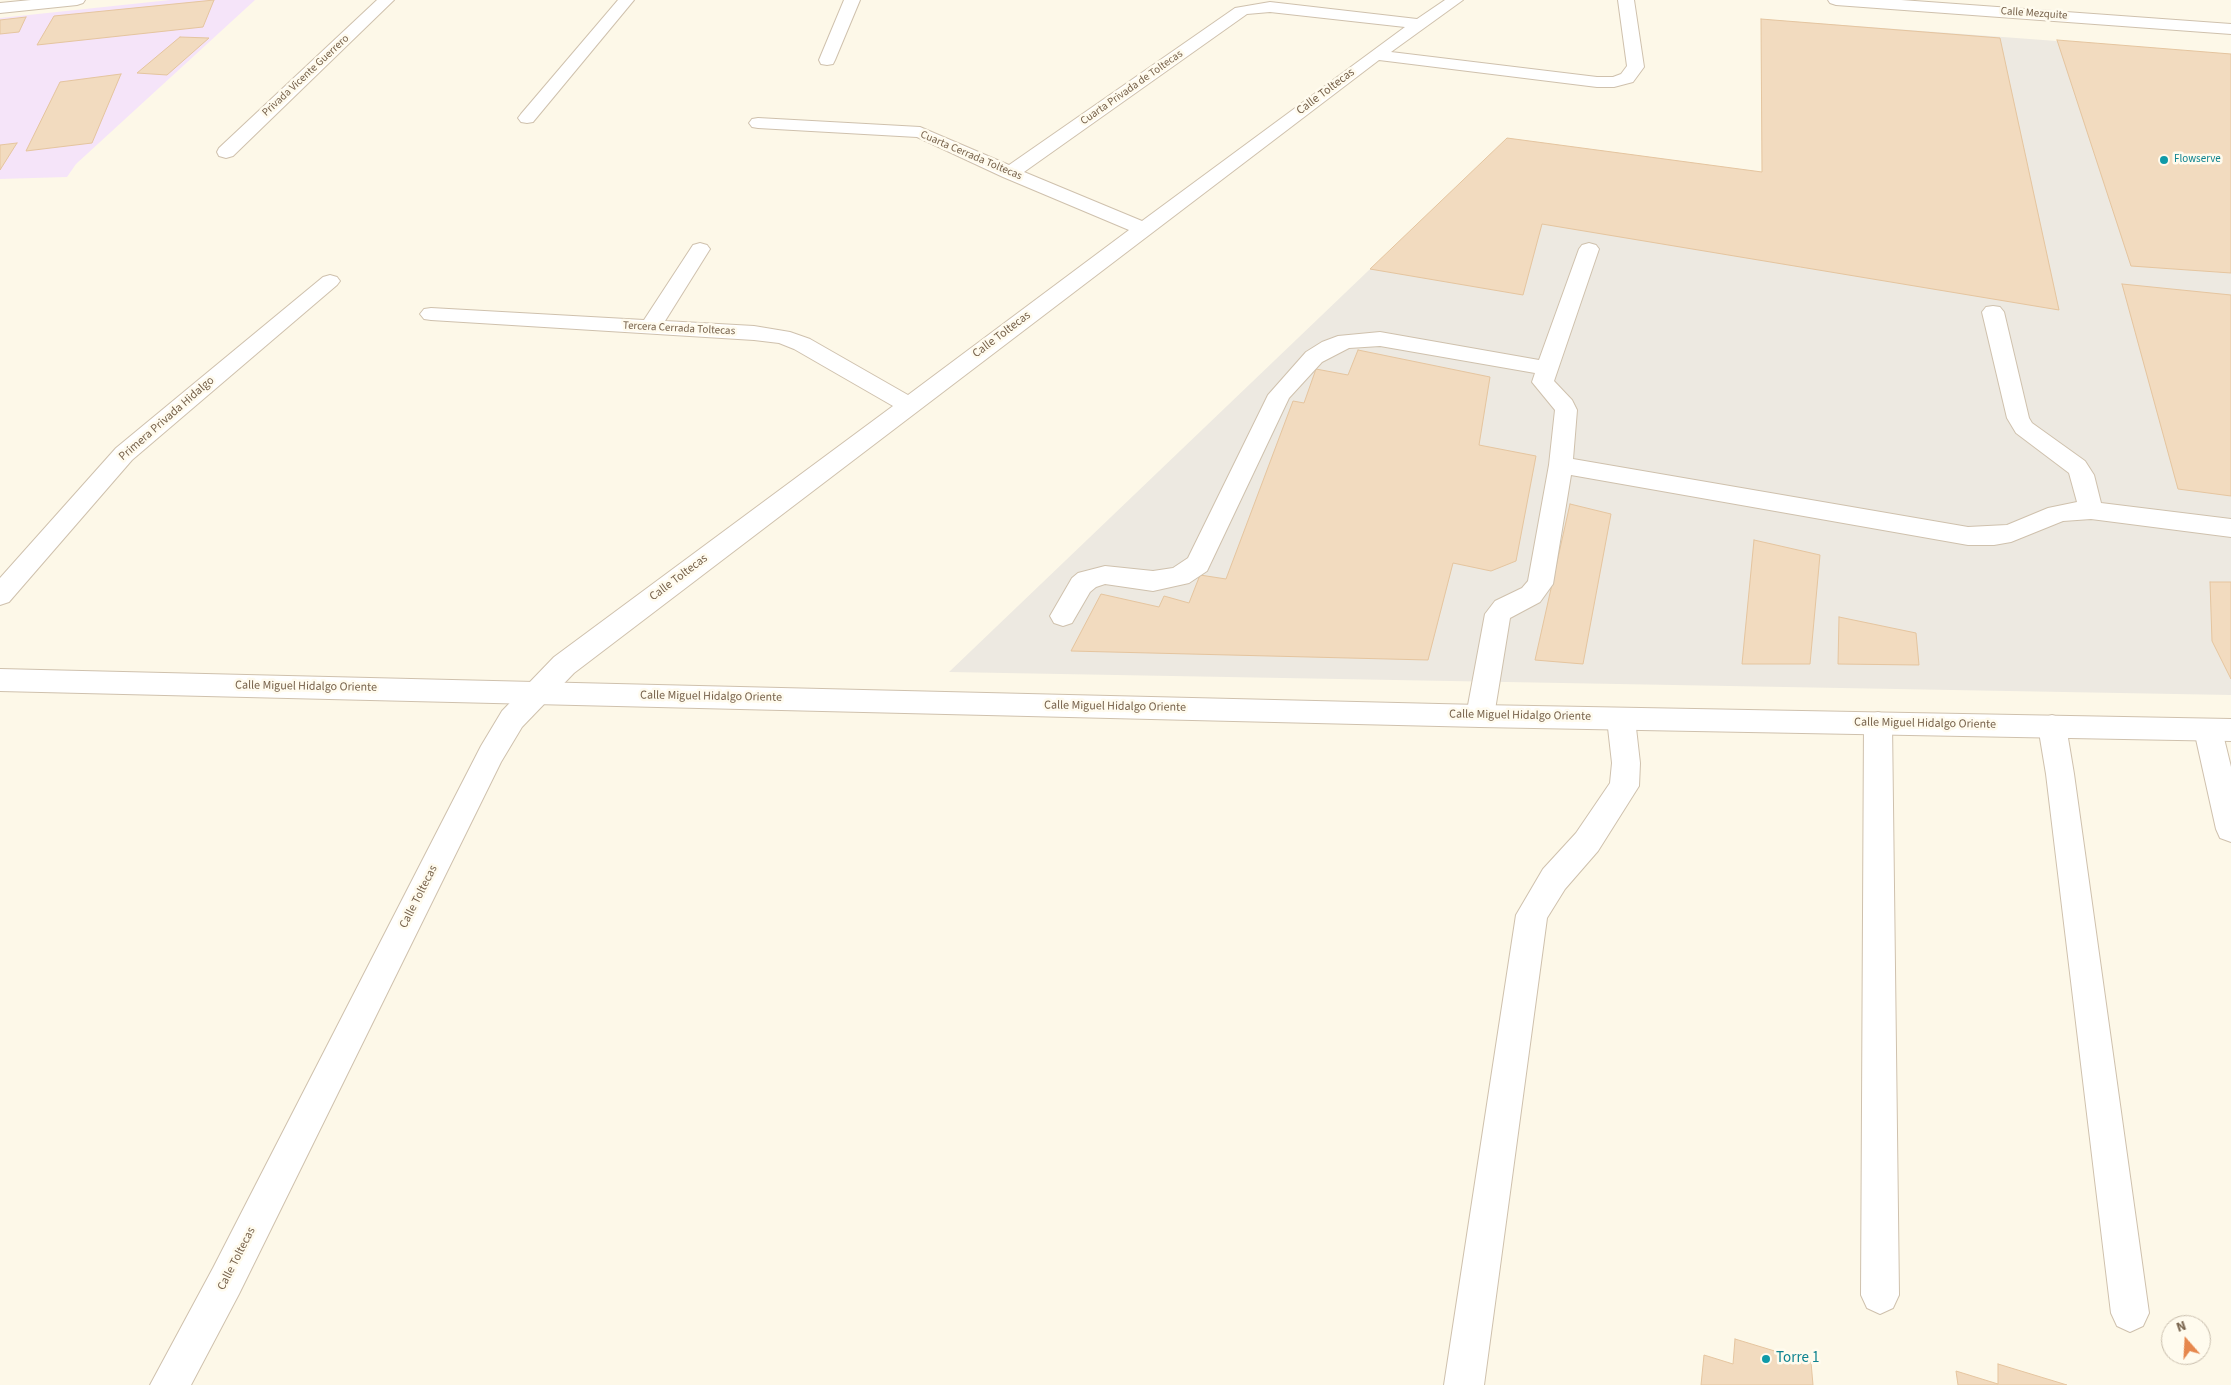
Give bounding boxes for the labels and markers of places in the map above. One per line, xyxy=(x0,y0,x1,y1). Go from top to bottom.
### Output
place label: Flowserve xyxy=(2174,153,2221,167)
marker: Flowserve xyxy=(2158,154,2170,166)
place label: Torre 1 xyxy=(1776,1350,1819,1368)
marker: Torre 1 xyxy=(1760,1353,1772,1365)

